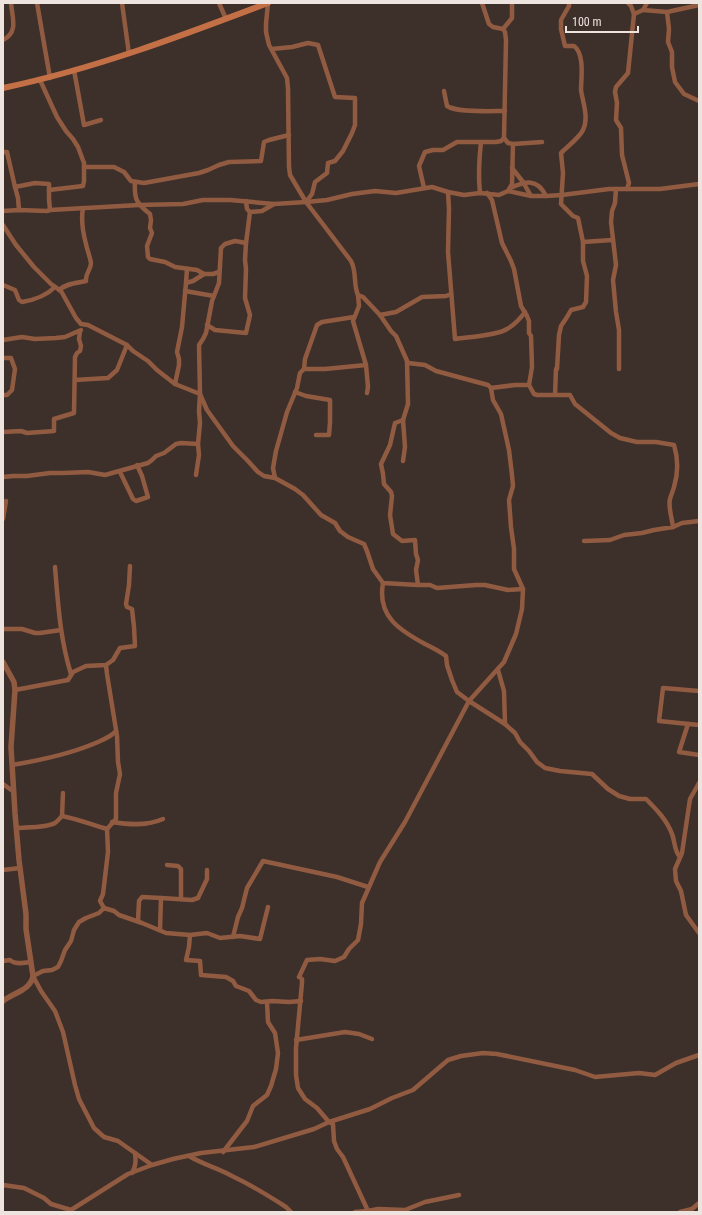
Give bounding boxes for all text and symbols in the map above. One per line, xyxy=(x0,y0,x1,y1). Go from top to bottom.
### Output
scale bar xyxy=(566,8,638,34)
text: 100 m xyxy=(572,15,602,29)

